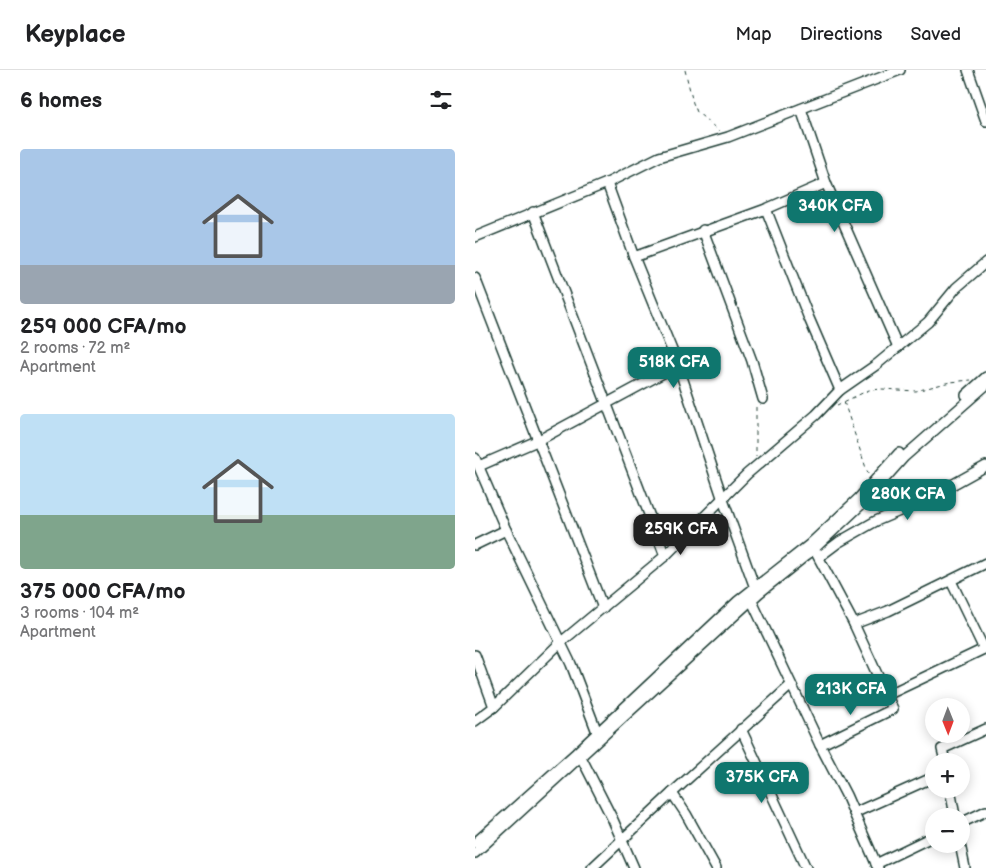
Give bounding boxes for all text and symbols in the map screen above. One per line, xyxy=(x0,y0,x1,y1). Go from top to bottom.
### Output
text: Keyplace xyxy=(25,20,126,49)
text: Map xyxy=(736,24,772,45)
text: Directions xyxy=(800,24,882,45)
text: Saved xyxy=(910,24,961,45)
icon: filters xyxy=(427,86,455,114)
text: 6 homes xyxy=(20,88,102,113)
icon: home xyxy=(193,181,283,271)
pin: 340K CFA xyxy=(783,190,887,233)
text: 340K CFA xyxy=(798,197,872,216)
text: 259 000 CFA/mo xyxy=(20,314,186,339)
text: 2 rooms · 72 m² xyxy=(20,339,130,358)
pin: 518K CFA xyxy=(622,346,726,389)
text: 518K CFA xyxy=(639,353,709,372)
text: Apartment xyxy=(20,358,96,377)
icon: home xyxy=(193,446,283,536)
pin: 280K CFA xyxy=(856,478,960,521)
text: 280K CFA xyxy=(871,485,945,504)
pin: 259K CFA xyxy=(629,514,733,556)
text: 259K CFA xyxy=(644,520,718,539)
text: 375 000 CFA/mo xyxy=(20,579,185,604)
text: 3 rooms · 104 m² xyxy=(20,604,139,623)
text: Apartment xyxy=(20,623,96,642)
pin: 213K CFA xyxy=(799,674,903,716)
text: 213K CFA xyxy=(816,680,886,699)
north arrow xyxy=(925,698,970,742)
map controls xyxy=(925,698,970,853)
button: + xyxy=(925,753,970,798)
pin: 375K CFA xyxy=(710,762,814,804)
text: 375K CFA xyxy=(726,768,798,787)
button: − xyxy=(925,808,970,853)

